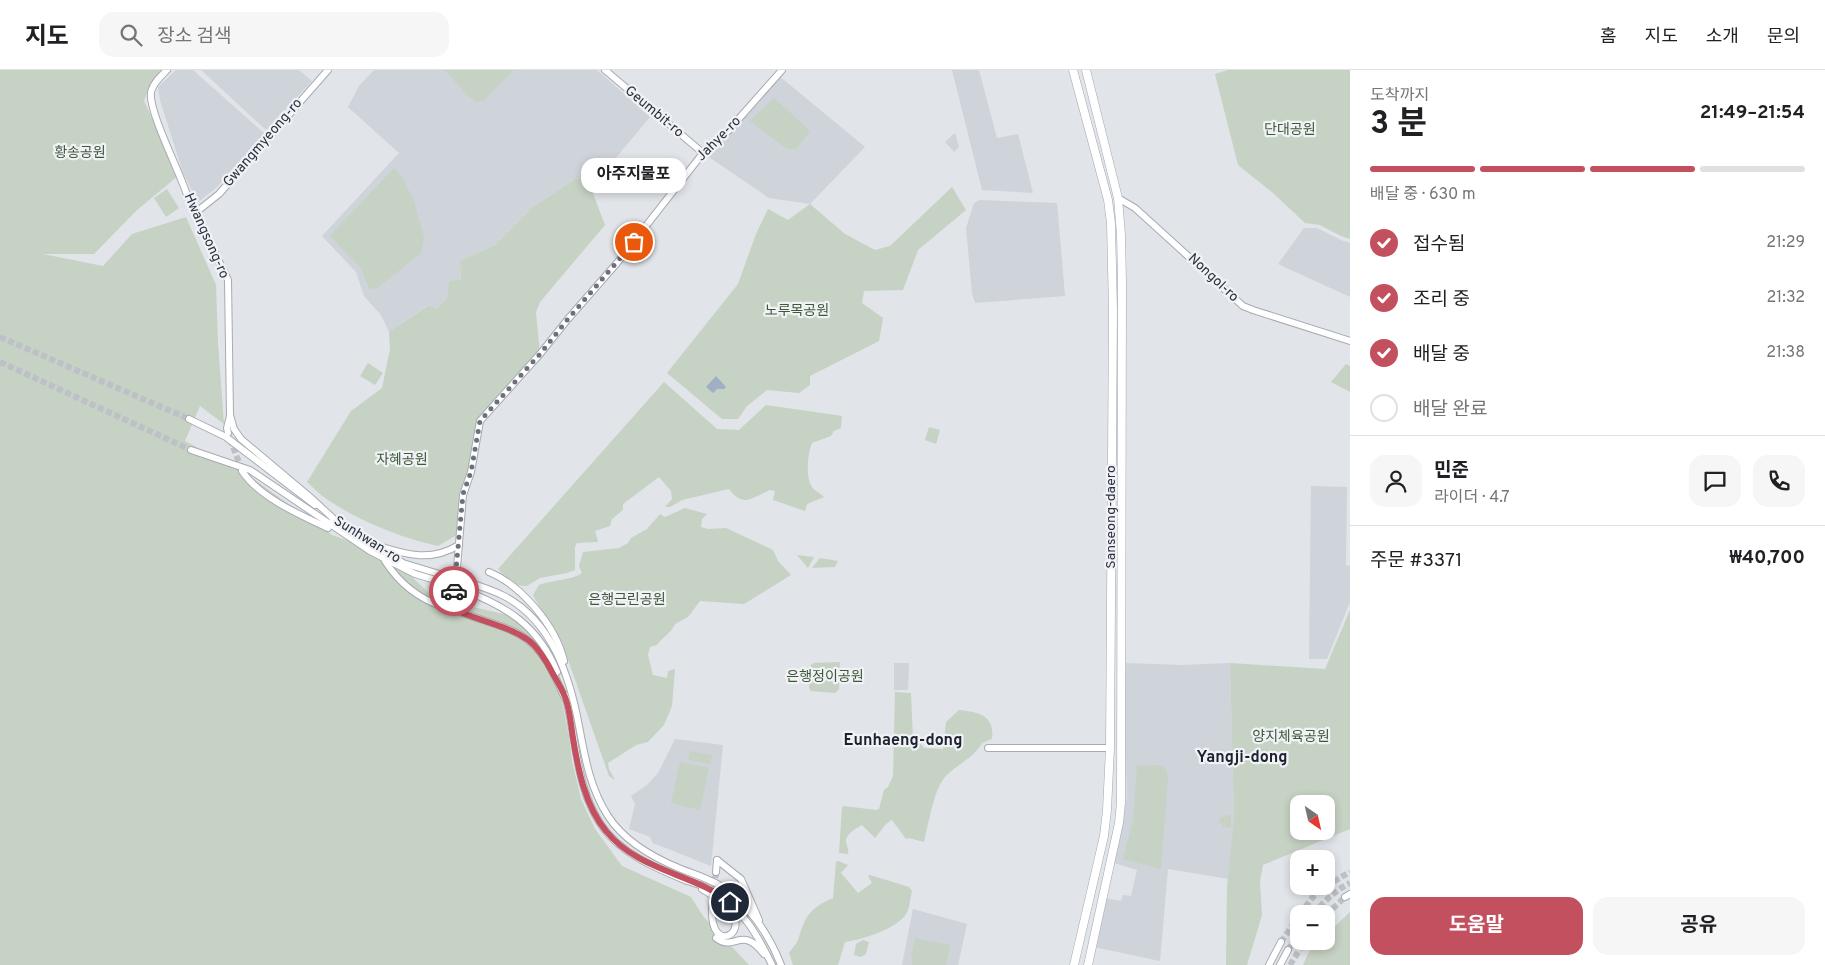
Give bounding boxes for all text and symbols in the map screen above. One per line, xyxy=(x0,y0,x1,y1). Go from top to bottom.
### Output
search box xyxy=(99,12,449,57)
icon: search xyxy=(117,21,145,49)
text: 지도 xyxy=(25,23,69,53)
text: 장소 검색 xyxy=(157,25,232,49)
text: 홈 xyxy=(1600,26,1617,49)
text: 지도 xyxy=(1645,26,1678,49)
text: 소개 xyxy=(1706,26,1739,49)
text: 문의 xyxy=(1767,26,1800,49)
street label: Geumbit-ro xyxy=(621,82,687,142)
text: 도착까지 xyxy=(1370,86,1429,106)
street label: Gwangmyeong-ro xyxy=(220,95,306,191)
text: 21:49–21:54 xyxy=(1700,101,1805,125)
text: 3 분 xyxy=(1370,105,1427,145)
street label: Jahye-ro xyxy=(693,113,745,165)
park label: 단대공원 xyxy=(1264,122,1316,139)
park label: 황송공원 xyxy=(54,145,106,162)
callout: 아주지물포 xyxy=(582,157,686,192)
text: 아주지물포 xyxy=(597,165,670,185)
text: 배달 중 · 630 m xyxy=(1370,185,1476,205)
street label: Hwangsong-ro xyxy=(180,191,233,282)
pin xyxy=(613,221,655,263)
icon: bag xyxy=(620,228,648,256)
icon: check xyxy=(1370,229,1398,257)
text: 접수됨 xyxy=(1413,233,1465,257)
text: 21:29 xyxy=(1766,233,1805,253)
street label: Nongol-ro xyxy=(1184,250,1242,306)
icon: check xyxy=(1370,284,1398,312)
text: 조리 중 xyxy=(1413,288,1470,312)
text: 21:32 xyxy=(1767,288,1805,308)
park label: 노루목공원 xyxy=(765,303,829,320)
icon: check xyxy=(1370,339,1398,367)
text: 배달 중 xyxy=(1413,343,1470,367)
text: 21:38 xyxy=(1766,343,1805,363)
text: 배달 완료 xyxy=(1413,398,1487,422)
park label: 자혜공원 xyxy=(376,452,428,469)
button: person xyxy=(1370,455,1422,507)
button: chat xyxy=(1689,455,1741,507)
button: phone xyxy=(1753,455,1805,507)
text: 민준 xyxy=(1434,459,1469,483)
street label: Sanseong-daero xyxy=(1103,465,1120,569)
text: 라이더 · 4.7 xyxy=(1434,488,1510,508)
street label: Sunhwan-ro xyxy=(330,513,404,567)
text: ₩40,700 xyxy=(1729,546,1805,570)
text: 주문 #3371 xyxy=(1370,549,1462,573)
courier xyxy=(429,566,479,616)
icon: car xyxy=(440,577,468,605)
park label: 은행근린공원 xyxy=(588,592,666,609)
park label: 은행정이공원 xyxy=(786,669,864,686)
park label: 양지체육공원 xyxy=(1252,729,1330,746)
district label: Eunhaeng-dong xyxy=(844,731,962,751)
district label: Yangji-dong xyxy=(1196,748,1288,768)
north arrow xyxy=(1290,795,1335,840)
map controls xyxy=(1290,795,1335,950)
button: + xyxy=(1290,850,1335,895)
pin xyxy=(709,881,751,923)
icon: home xyxy=(716,888,744,916)
button: 도움말 xyxy=(1370,897,1583,955)
button: 공유 xyxy=(1593,897,1805,955)
button: − xyxy=(1290,905,1335,950)

